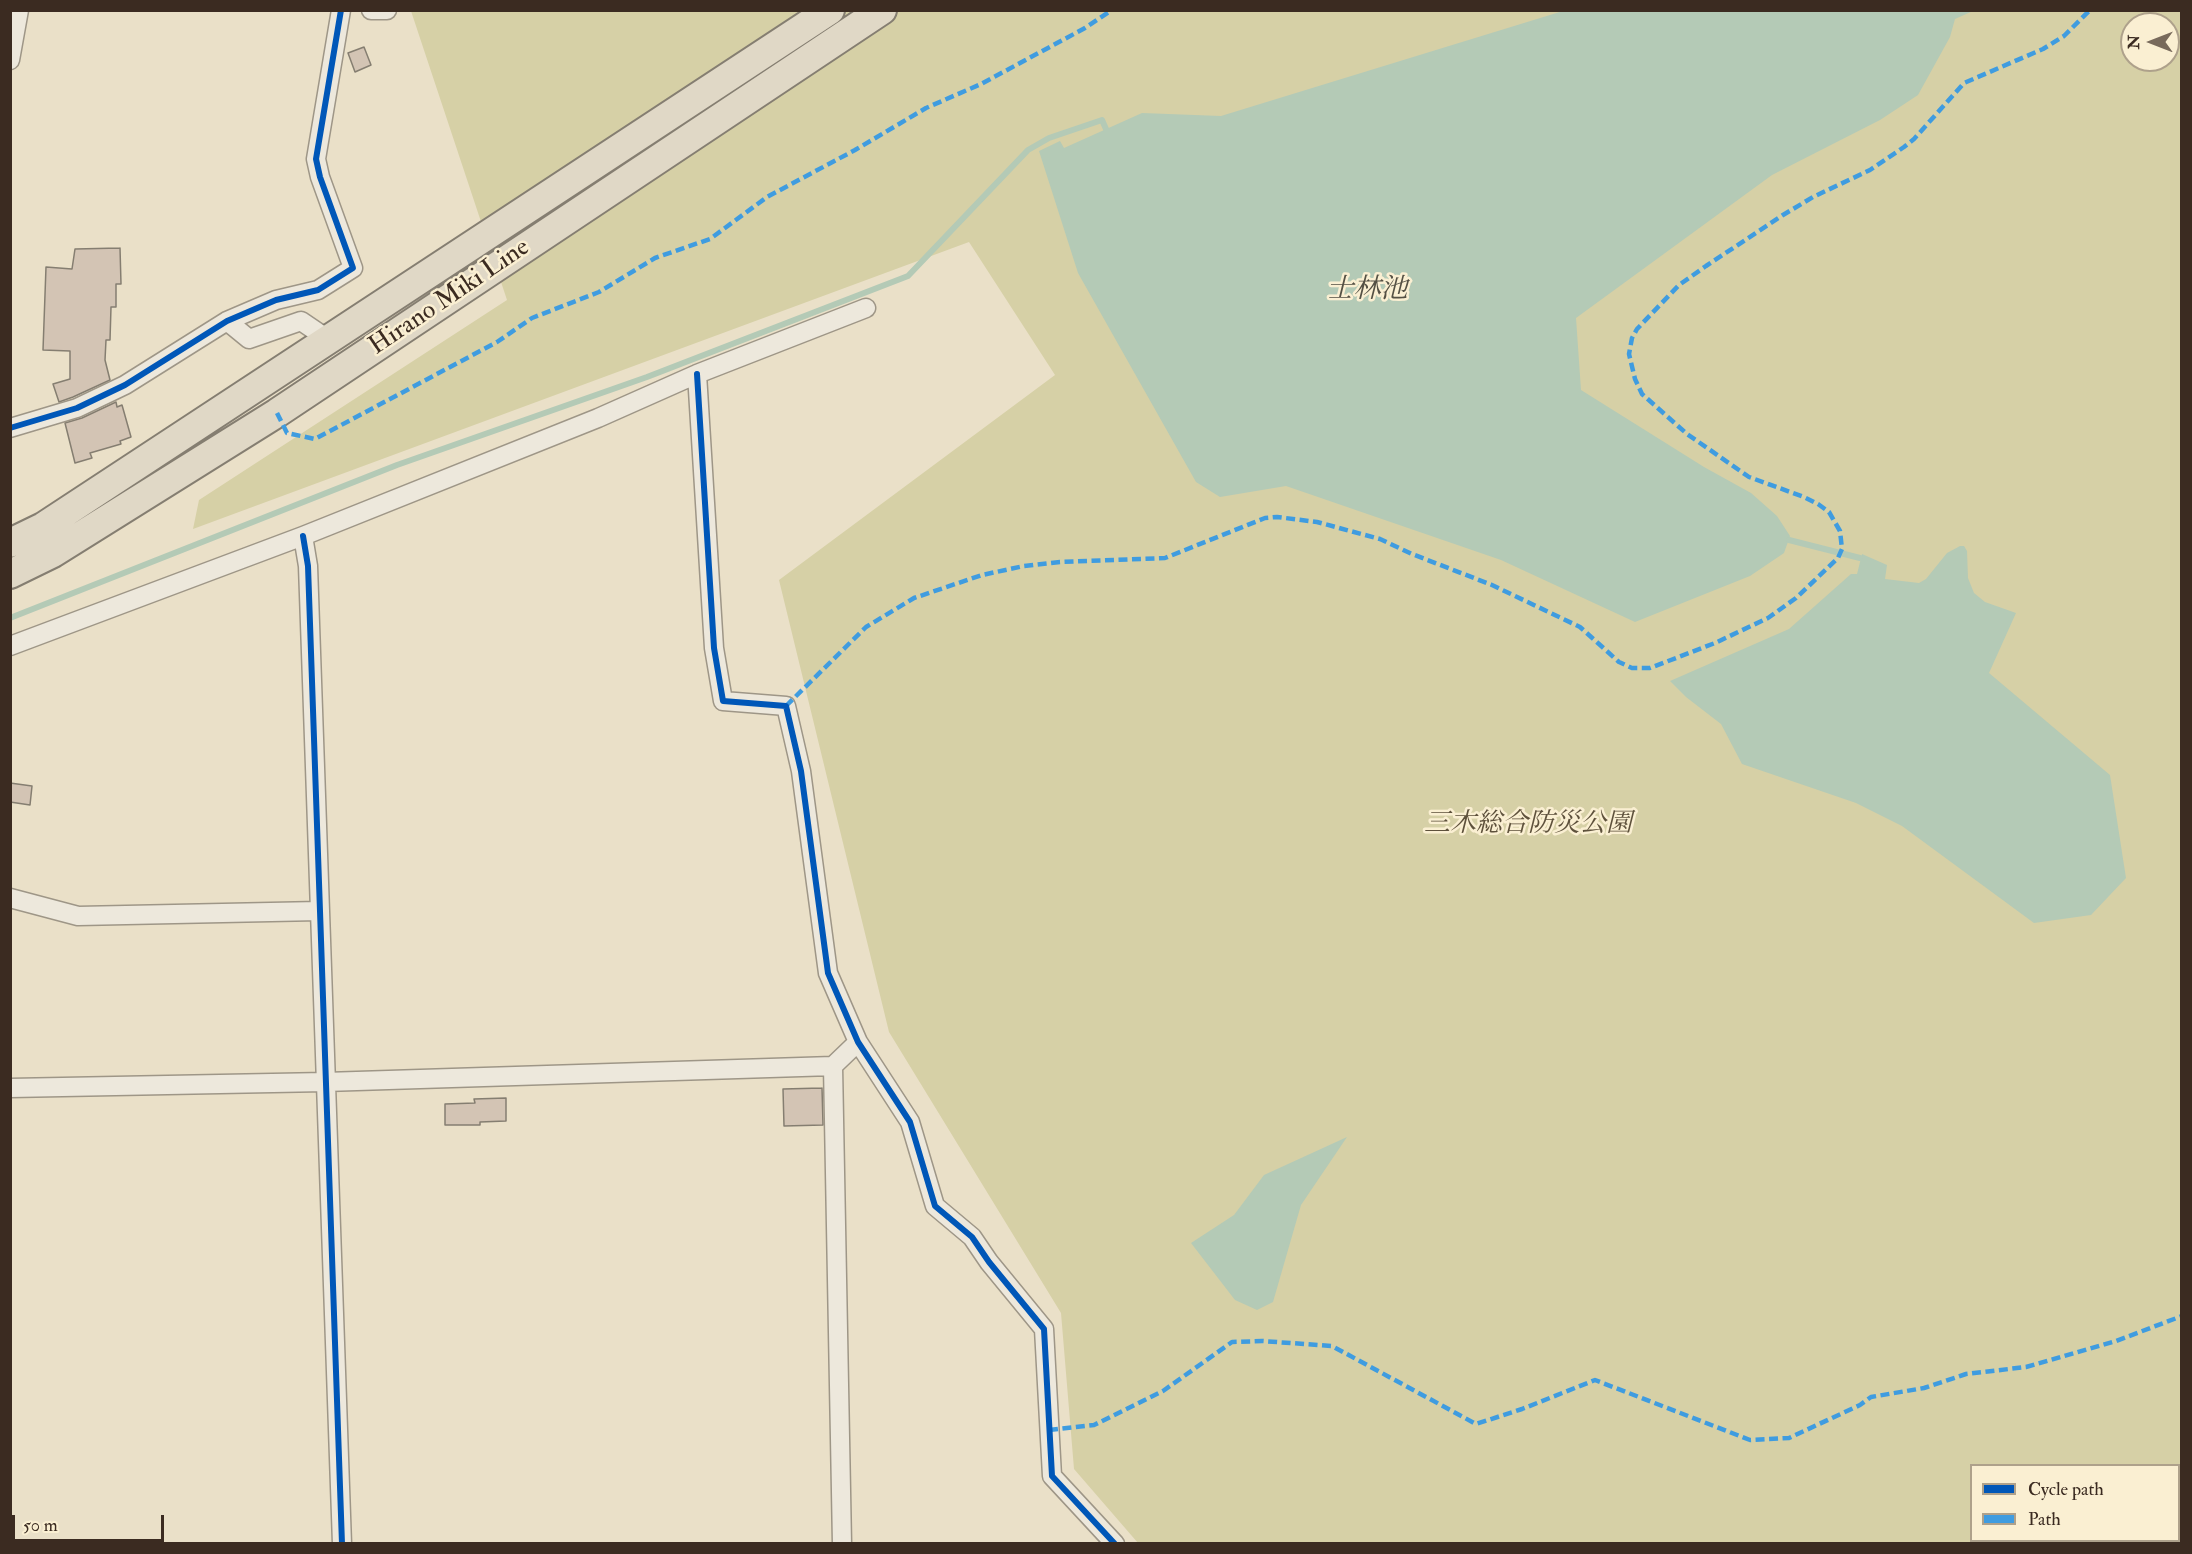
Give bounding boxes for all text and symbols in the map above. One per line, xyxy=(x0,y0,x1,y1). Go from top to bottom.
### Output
north arrow xyxy=(2120,12,2180,72)
text: N xyxy=(2124,35,2144,49)
street label: Hirano Miki Line xyxy=(364,233,536,363)
water label: 士林池 xyxy=(1327,275,1407,307)
park label: 三木総合防災公園 xyxy=(1424,809,1632,841)
legend xyxy=(1970,1464,2180,1542)
text: Cycle path xyxy=(2028,1478,2104,1501)
scale bar xyxy=(15,1503,166,1541)
text: Path xyxy=(2028,1508,2061,1531)
text: 50 m xyxy=(23,1514,58,1537)

